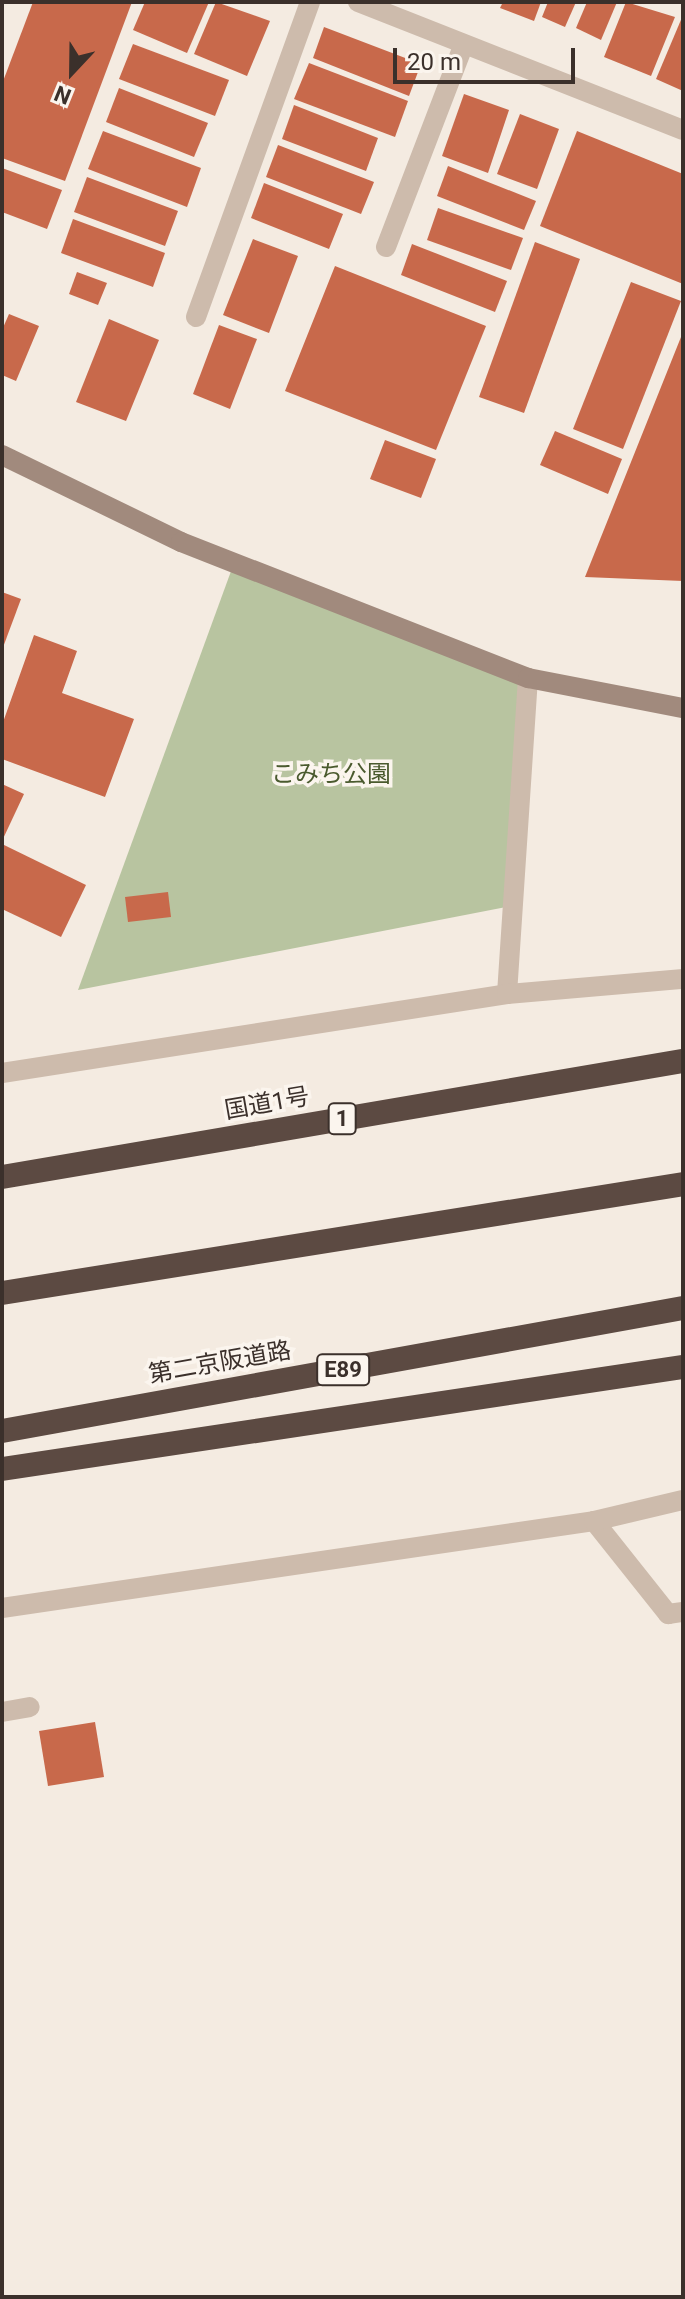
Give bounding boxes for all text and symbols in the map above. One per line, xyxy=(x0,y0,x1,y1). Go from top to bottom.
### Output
north arrow xyxy=(32,32,112,112)
scale bar xyxy=(397,32,579,82)
text: 20 m xyxy=(407,48,461,76)
text: N xyxy=(51,80,75,109)
park label: こみち公園 xyxy=(271,761,391,789)
street label: 国道1号 xyxy=(222,1082,312,1126)
road number: 1 xyxy=(326,1101,358,1137)
street label: 第二京阪道路 xyxy=(147,1336,293,1390)
road number: E89 xyxy=(315,1352,371,1388)

